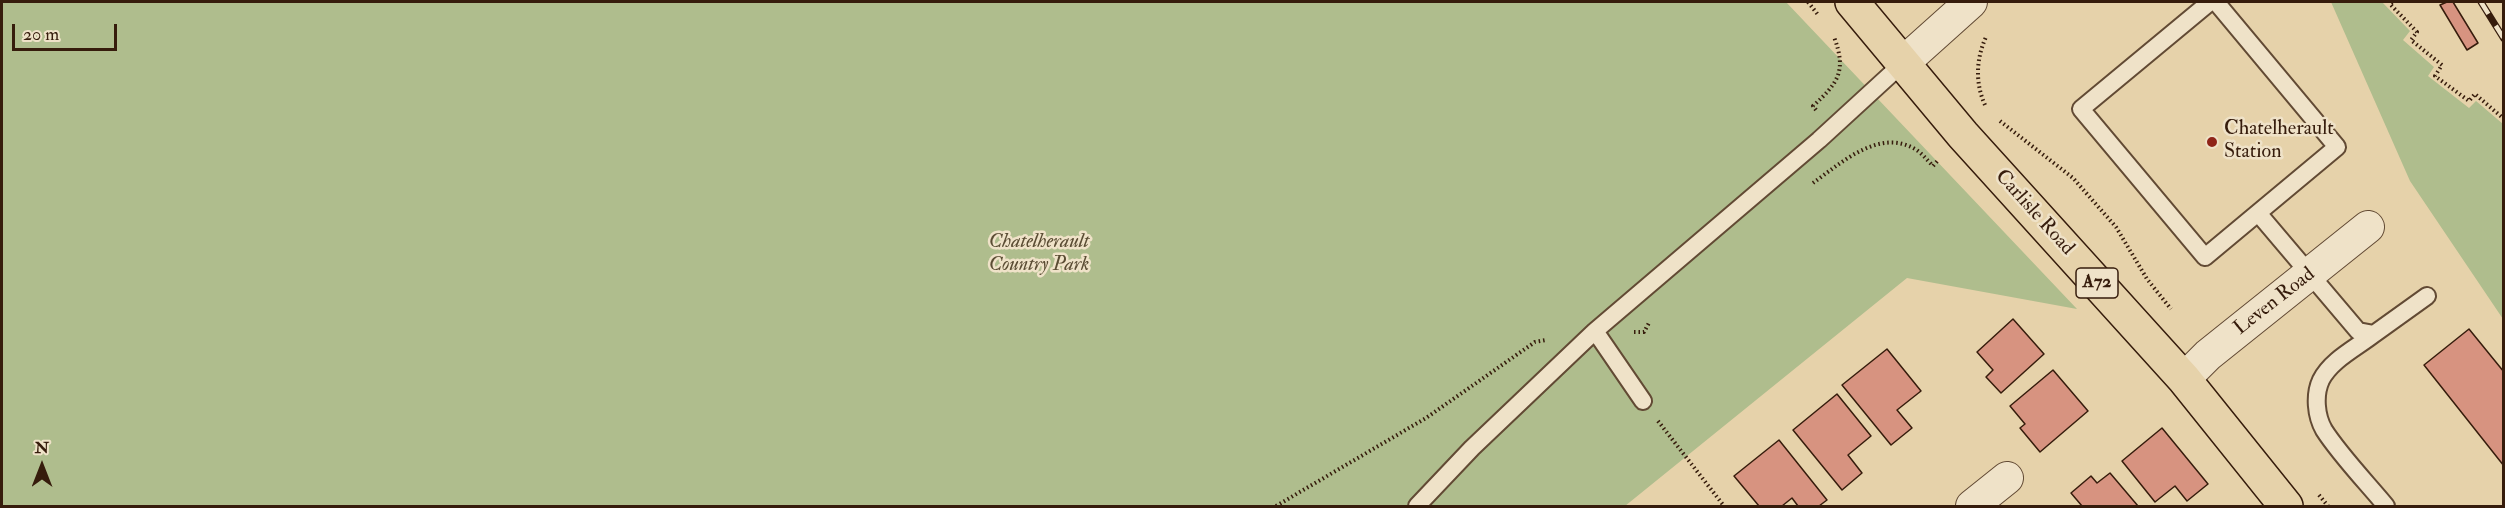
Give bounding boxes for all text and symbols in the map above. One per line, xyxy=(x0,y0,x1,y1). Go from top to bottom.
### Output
scale bar xyxy=(15,12,120,50)
text: 20 m xyxy=(23,23,59,46)
place label: Chatelherault Station xyxy=(2224,118,2334,165)
marker: Chatelherault Station xyxy=(2205,135,2219,149)
street label: Carlisle Road xyxy=(1989,165,2079,261)
park label: Chatelherault Country Park xyxy=(989,231,1089,278)
street label: Leven Road xyxy=(2230,263,2320,341)
road number: A72 xyxy=(2076,268,2118,298)
north arrow xyxy=(12,436,72,496)
text: N xyxy=(35,438,49,458)

